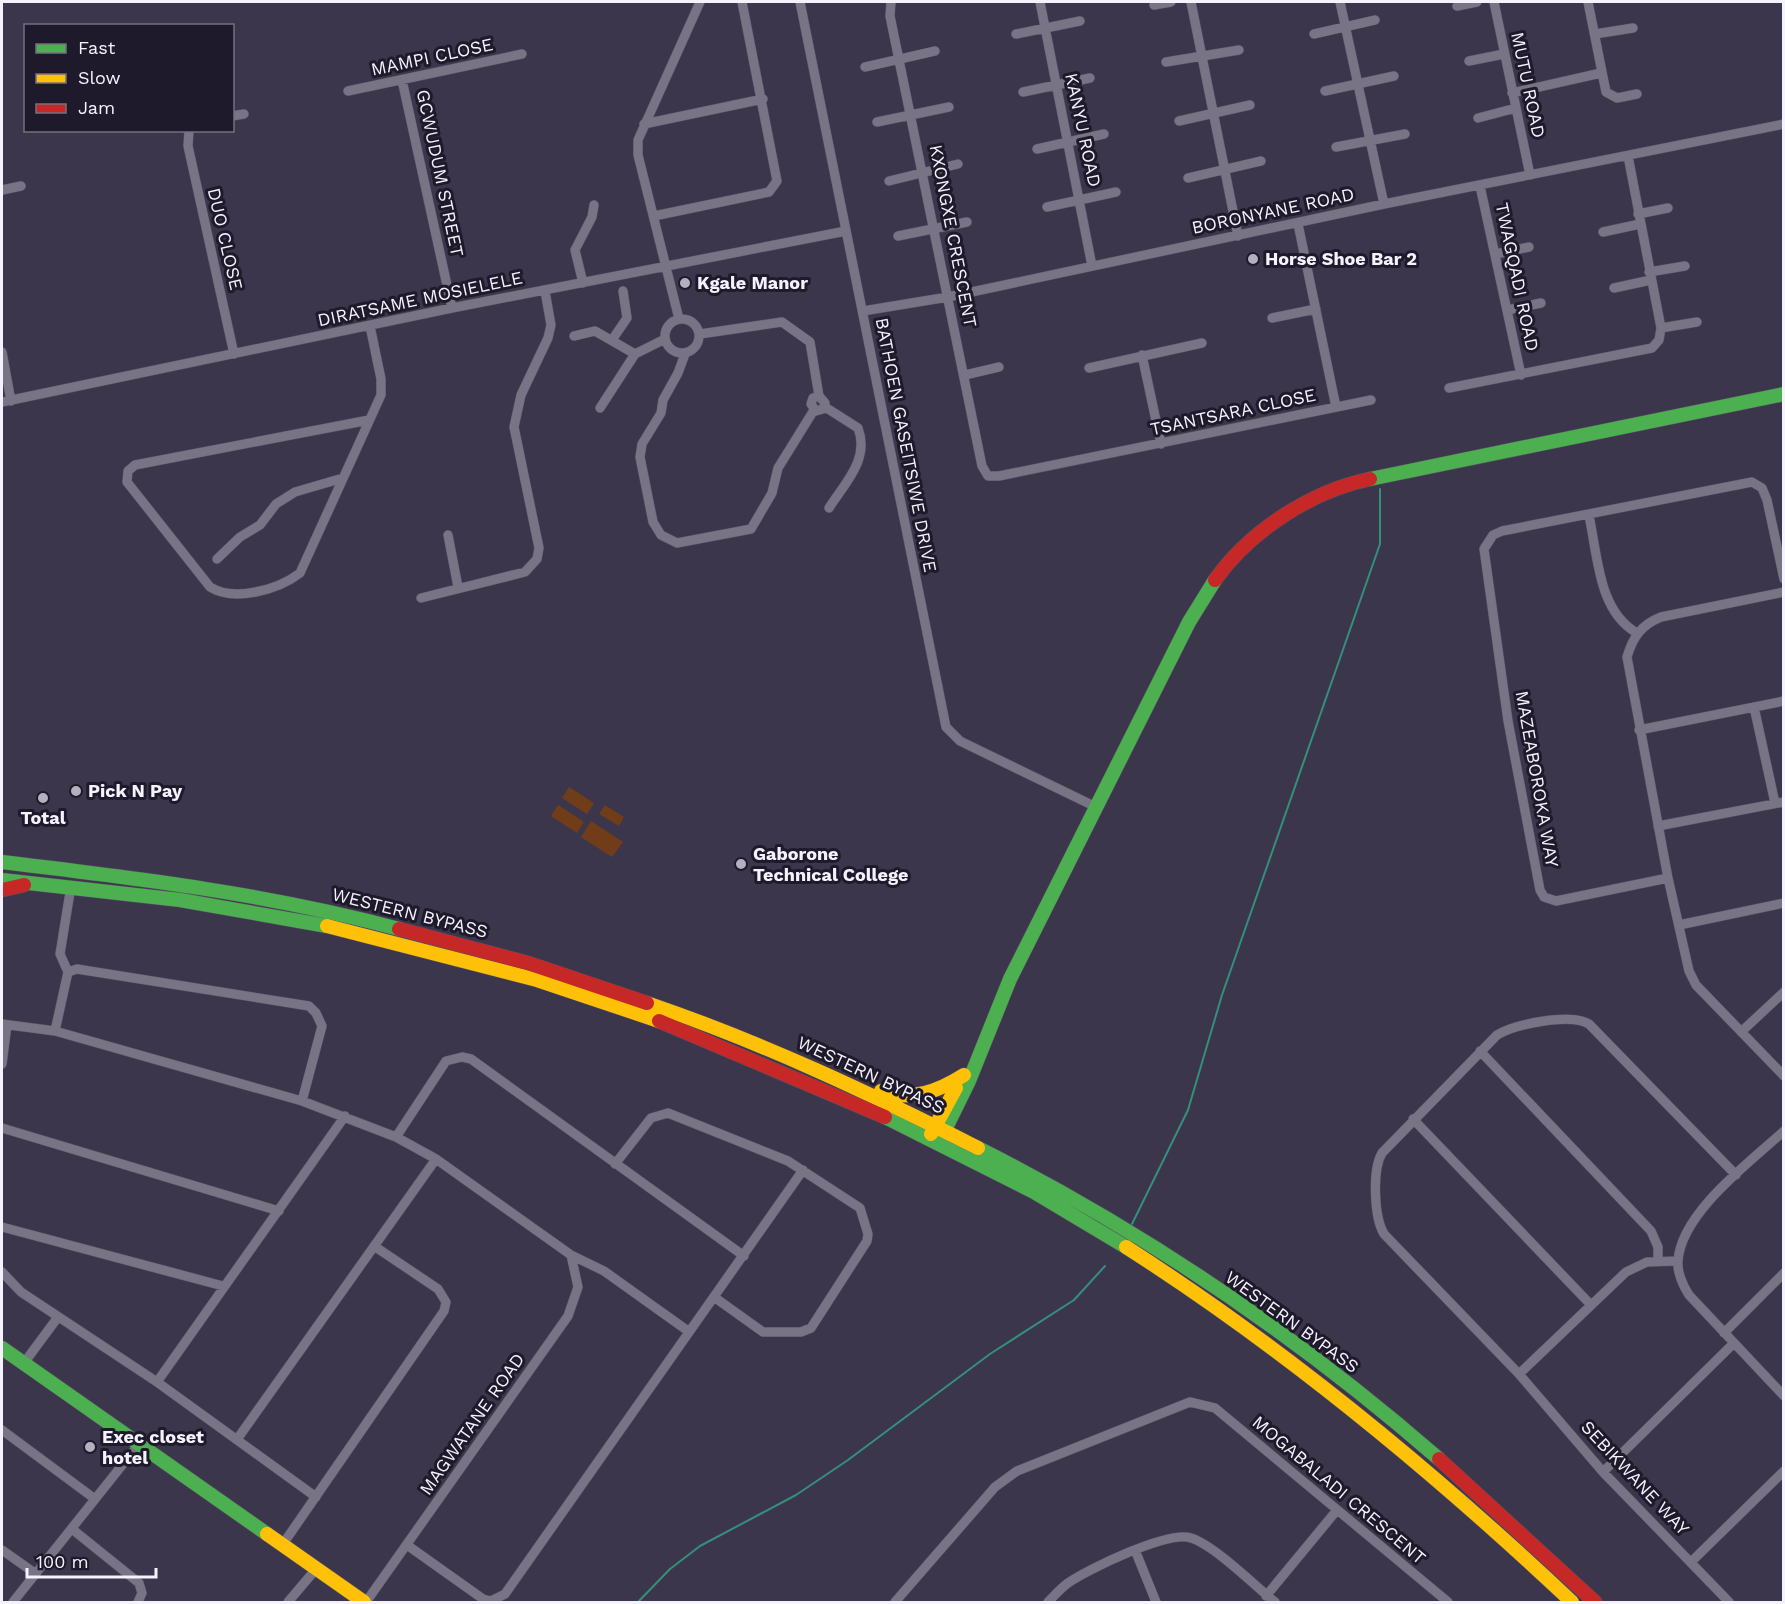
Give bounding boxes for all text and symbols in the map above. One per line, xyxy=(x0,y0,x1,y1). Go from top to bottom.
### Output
legend xyxy=(24,24,234,132)
street label: MUTU ROAD xyxy=(1507,30,1550,140)
street label: MAMPI CLOSE xyxy=(369,33,495,80)
text: Fast xyxy=(78,37,116,58)
text: Slow xyxy=(78,67,121,88)
street label: KANYU ROAD xyxy=(1061,71,1106,189)
street label: GCWUDUM STREET xyxy=(413,87,468,259)
text: Jam xyxy=(78,97,115,118)
street label: KXONGXE CRESCENT xyxy=(925,143,982,329)
street label: BORONYANE ROAD xyxy=(1190,183,1356,238)
street label: DUO CLOSE xyxy=(204,186,247,292)
street label: TWAGQADI ROAD xyxy=(1492,201,1543,353)
place label: Horse Shoe Bar 2 xyxy=(1265,248,1417,269)
marker: Horse Shoe Bar 2 xyxy=(1246,252,1260,266)
street label: DIRATSAME MOSIELELE xyxy=(316,267,524,330)
place label: Kgale Manor xyxy=(697,272,808,293)
marker: Kgale Manor xyxy=(678,276,692,290)
street label: BATHOEN GASEITSIWE DRIVE xyxy=(871,316,941,574)
street label: TSANTSARA CLOSE xyxy=(1148,384,1318,439)
street label: MAZEABOROKA WAY xyxy=(1512,689,1563,869)
place label: Pick N Pay xyxy=(88,780,183,801)
marker: Pick N Pay xyxy=(69,784,83,798)
marker: Total xyxy=(36,791,50,805)
place label: Total xyxy=(20,807,66,828)
place label: Gaborone Technical College xyxy=(753,843,908,885)
marker: Gaborone Technical College xyxy=(734,857,748,871)
street label: WESTERN BYPASS xyxy=(330,883,490,942)
street label: WESTERN BYPASS xyxy=(794,1031,948,1118)
street label: WESTERN BYPASS xyxy=(1222,1266,1363,1377)
street label: MAGWATANE ROAD xyxy=(415,1349,528,1499)
street label: MOGABALADI CRESCENT xyxy=(1248,1411,1430,1568)
street label: SEBIKWANE WAY xyxy=(1577,1416,1694,1540)
place label: Exec closet hotel xyxy=(102,1426,204,1468)
marker: Exec closet hotel xyxy=(83,1440,97,1454)
scale bar xyxy=(27,1541,156,1579)
text: 100 m xyxy=(36,1551,89,1572)

